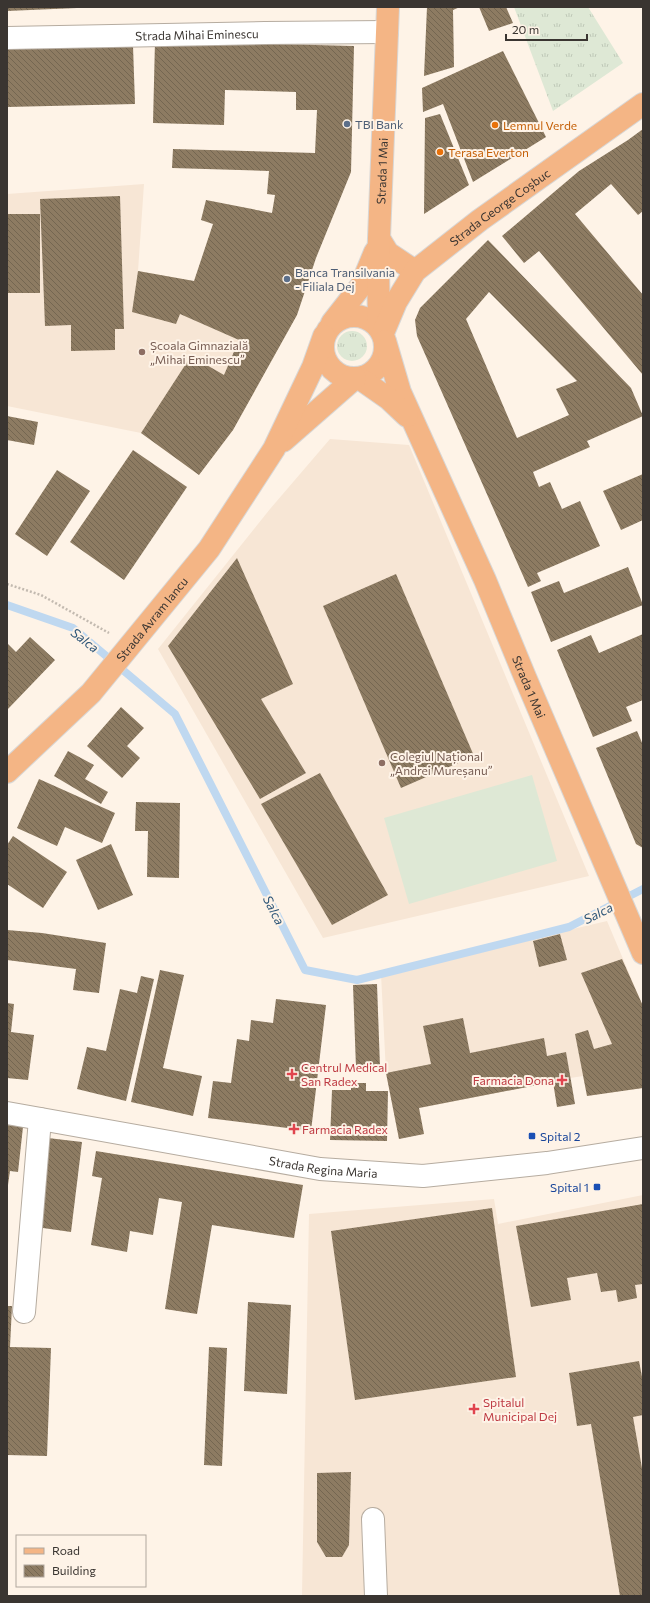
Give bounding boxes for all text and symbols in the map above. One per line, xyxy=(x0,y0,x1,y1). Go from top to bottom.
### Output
scale bar xyxy=(506,16,587,42)
text: 20 m xyxy=(512,22,539,36)
street label: Strada Mihai Eminescu xyxy=(135,26,259,43)
place label: TBI Bank xyxy=(355,117,404,131)
place label: Lemnul Verde xyxy=(503,118,577,132)
marker: TBI Bank xyxy=(342,119,352,129)
marker: Lemnul Verde xyxy=(490,120,500,130)
street label: Strada 1 Mai xyxy=(373,138,390,205)
place label: Terasa Everton xyxy=(448,145,529,159)
marker: Terasa Everton xyxy=(435,147,445,157)
street label: Strada George Coșbuc xyxy=(446,166,552,248)
place label: Banca Transilvania - Filiala Dej xyxy=(295,265,395,293)
marker: Banca Transilvania - Filiala Dej xyxy=(282,274,292,284)
place label: Școala Gimnazială „Mihai Eminescu” xyxy=(150,338,248,366)
marker: Școala Gimnazială „Mihai Eminescu” xyxy=(137,347,147,357)
street label: Strada Avram Iancu xyxy=(113,574,190,664)
water label: Salca xyxy=(68,624,102,656)
street label: Strada 1 Mai xyxy=(510,653,549,720)
place label: Colegiul Național „Andrei Mureșanu” xyxy=(390,749,493,778)
marker: Colegiul Național „Andrei Mureșanu” xyxy=(377,758,387,768)
water label: Salca xyxy=(260,893,288,928)
water label: Salca xyxy=(581,899,616,927)
place label: Centrul Medical San Radex xyxy=(301,1060,387,1088)
marker: Centrul Medical San Radex xyxy=(286,1068,298,1080)
place label: Farmacia Dona xyxy=(473,1073,554,1087)
marker: Farmacia Dona xyxy=(557,1075,567,1085)
place label: Farmacia Radex xyxy=(302,1122,389,1136)
marker: Farmacia Radex xyxy=(289,1124,299,1134)
place label: Spital 2 xyxy=(540,1129,581,1143)
marker: Spital 2 xyxy=(527,1131,537,1141)
street label: Strada Regina Maria xyxy=(268,1153,378,1180)
place label: Spital 1 xyxy=(550,1180,589,1194)
marker: Spital 1 xyxy=(592,1182,602,1192)
place label: Spitalul Municipal Dej xyxy=(483,1395,557,1423)
marker: Spitalul Municipal Dej xyxy=(468,1403,480,1415)
legend xyxy=(16,1535,146,1587)
text: Road xyxy=(52,1543,80,1557)
text: Building xyxy=(52,1563,96,1577)

